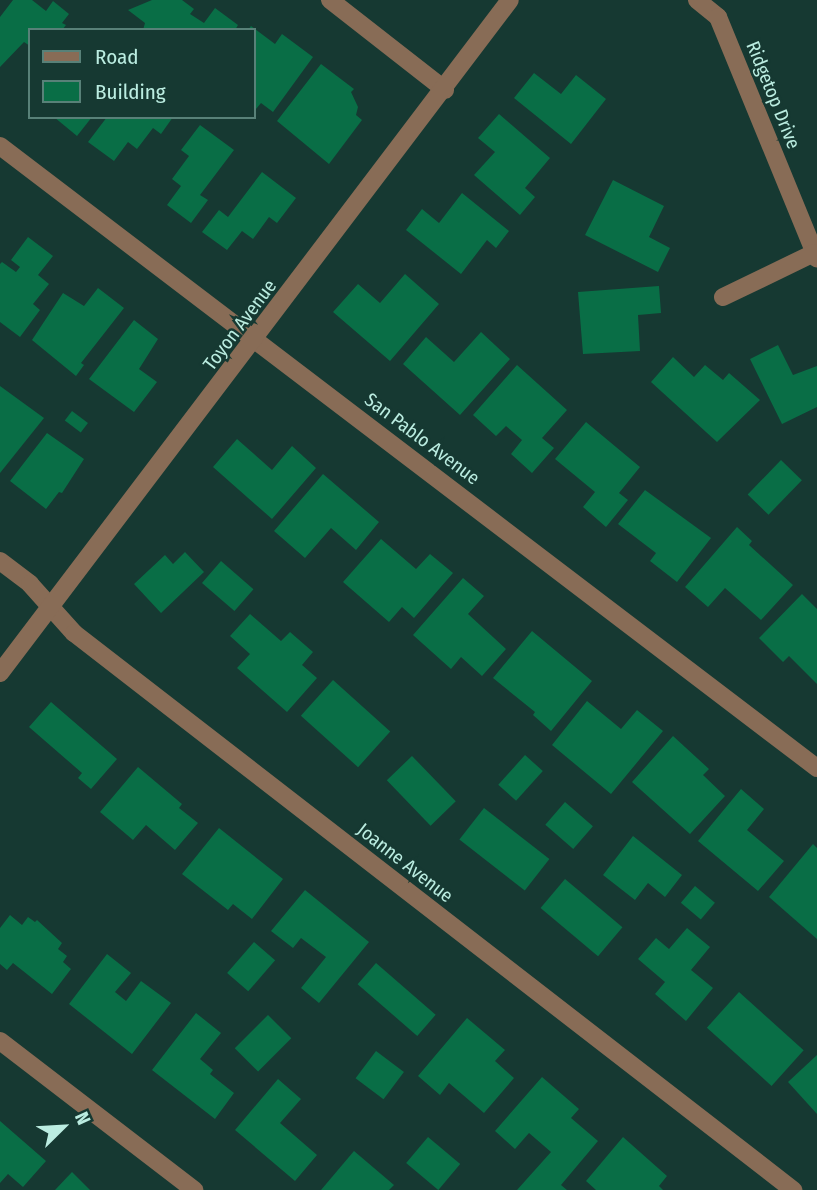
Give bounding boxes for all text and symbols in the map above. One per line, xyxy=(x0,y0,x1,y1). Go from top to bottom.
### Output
legend xyxy=(28,28,256,119)
street label: Ridgetop Drive xyxy=(741,38,805,152)
text: Road xyxy=(95,44,139,70)
text: Building xyxy=(95,79,166,105)
street label: Toyon Avenue xyxy=(199,275,281,375)
street label: San Pablo Avenue xyxy=(360,388,484,490)
street label: Joanne Avenue xyxy=(353,819,457,907)
north arrow xyxy=(28,1092,98,1162)
text: N xyxy=(70,1108,95,1128)

